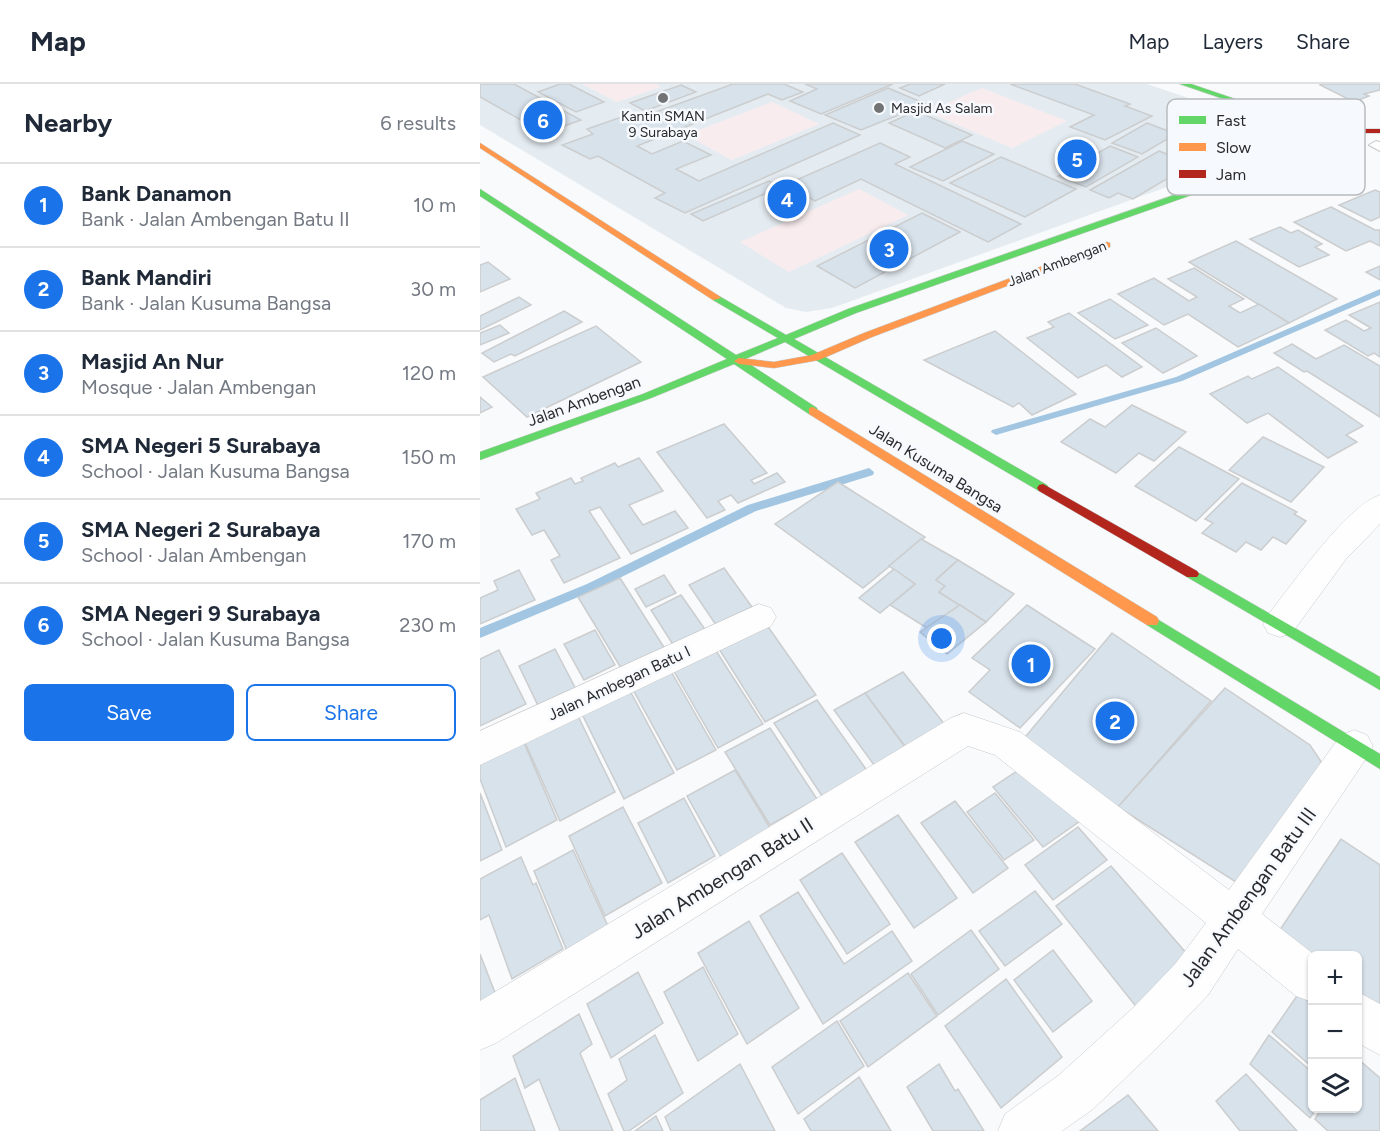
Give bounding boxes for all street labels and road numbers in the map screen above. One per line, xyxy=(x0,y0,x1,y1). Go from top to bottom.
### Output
street label: Jalan Ambengan xyxy=(1005,237,1109,291)
street label: Jalan Ambengan xyxy=(525,372,643,430)
street label: Jalan Kusuma Bangsa xyxy=(866,419,1006,517)
street label: Jalan Ambegan Batu I xyxy=(545,642,693,724)
street label: Jalan Ambengan Batu III xyxy=(1175,803,1321,991)
street label: Jalan Ambengan Batu II xyxy=(626,812,818,944)

